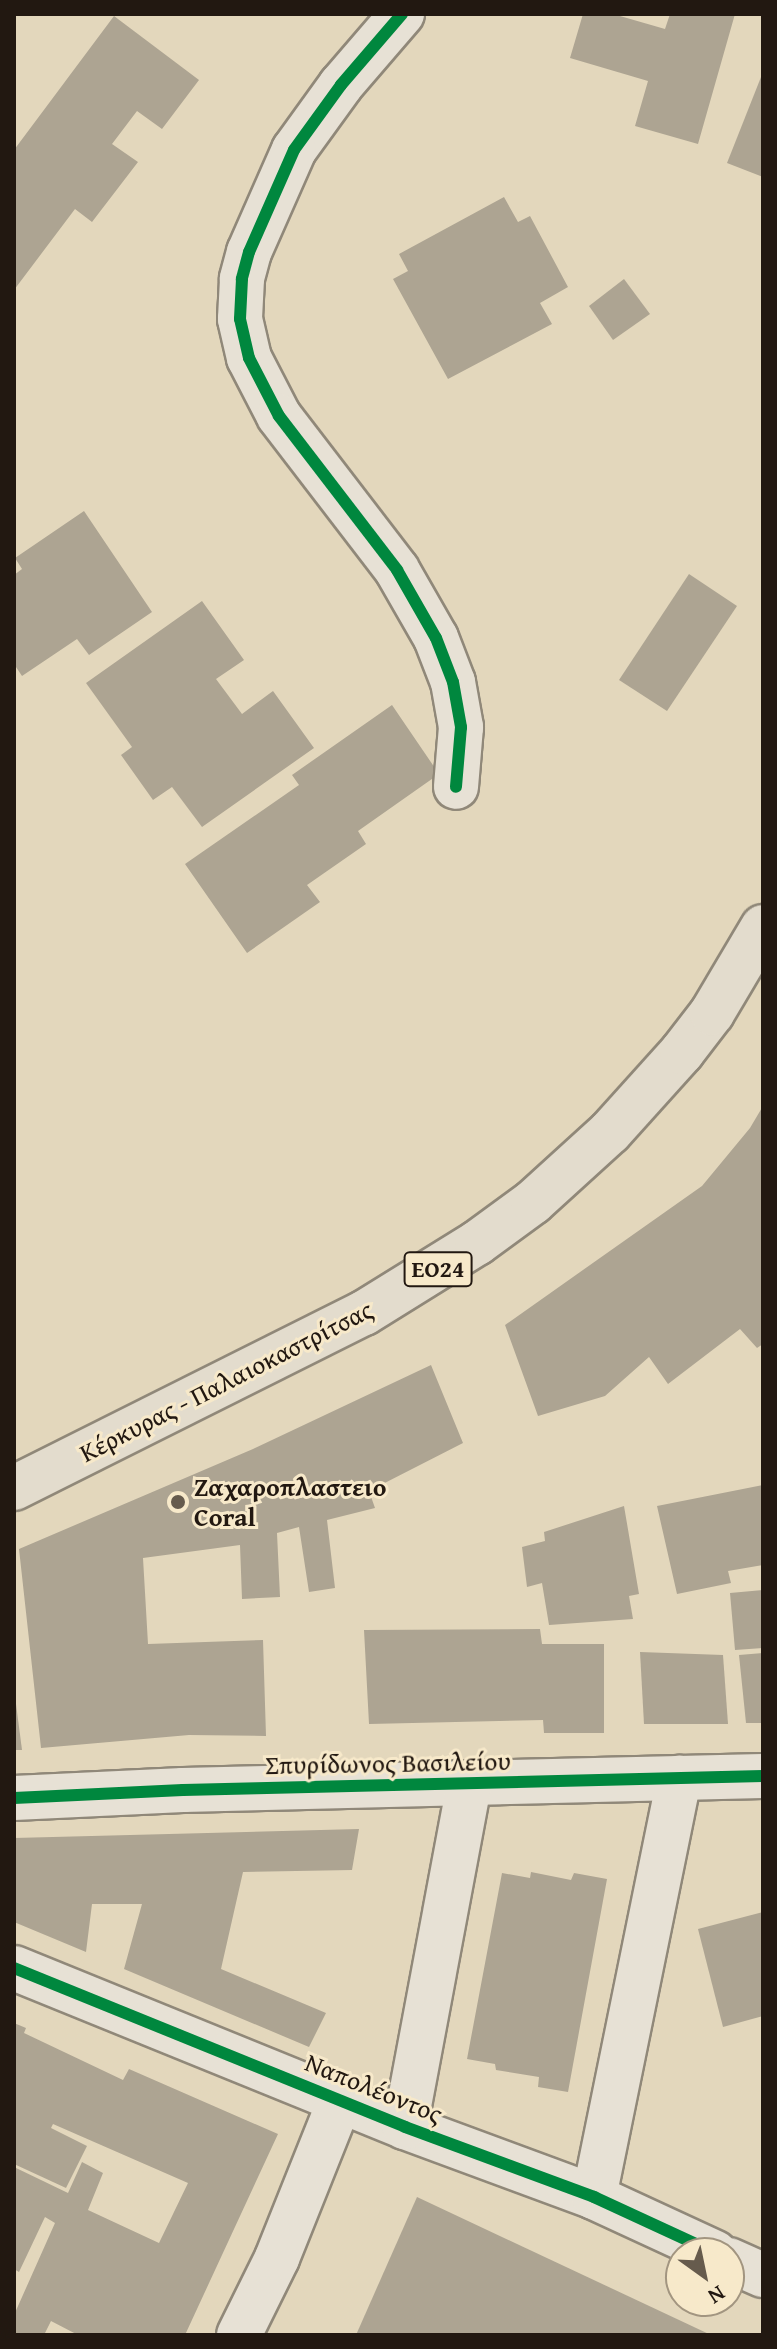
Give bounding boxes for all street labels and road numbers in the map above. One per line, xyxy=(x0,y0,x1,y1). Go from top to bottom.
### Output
road number: ΕΟ24 xyxy=(402,1249,474,1289)
street label: Κέρκυρας - Παλαιοκαστρίτσας xyxy=(74,1293,378,1469)
street label: Σπυρίδωνος Βασιλείου xyxy=(265,1745,511,1781)
street label: Ναπολέοντος xyxy=(301,2046,447,2130)

